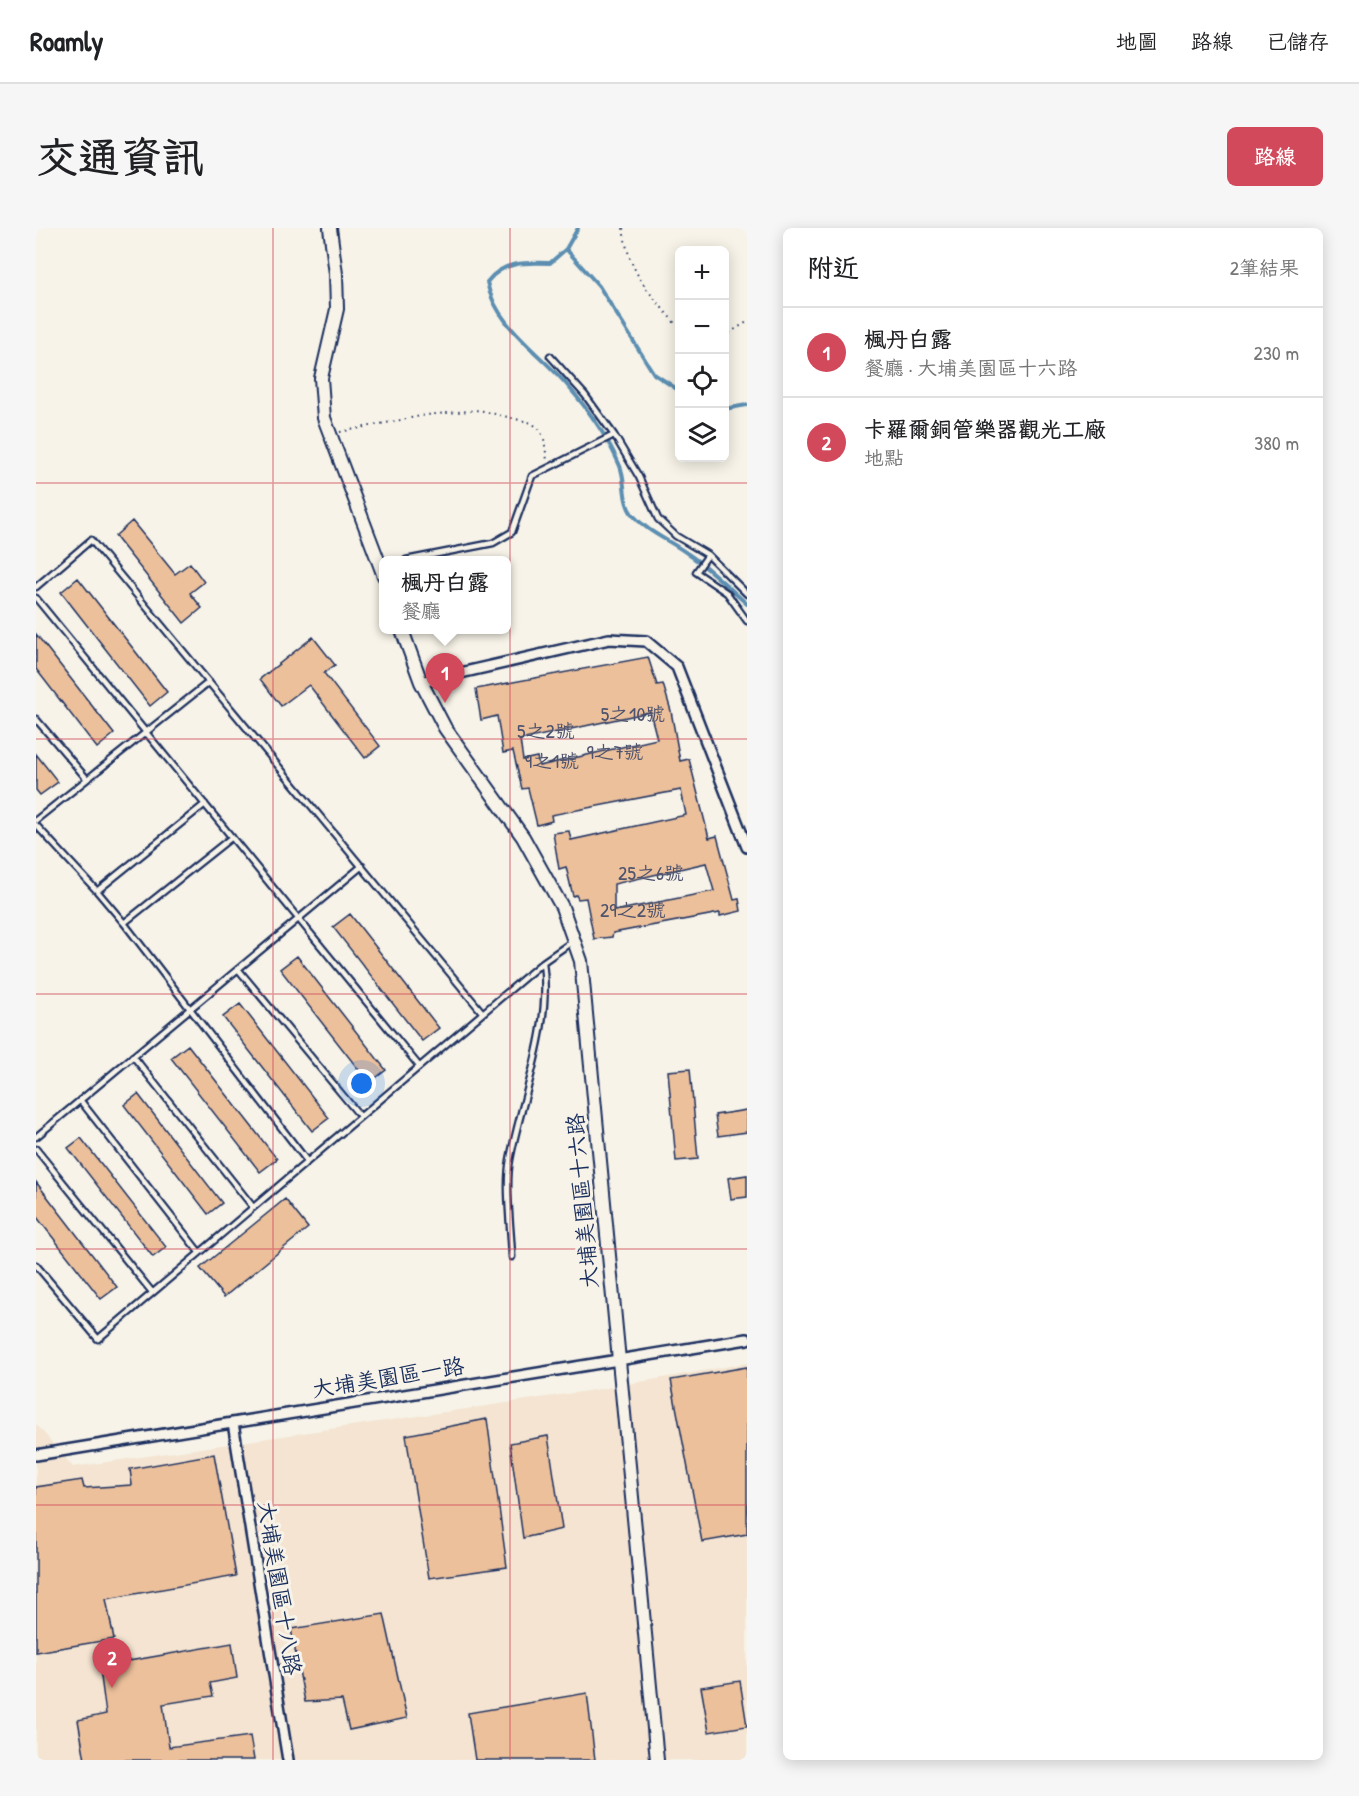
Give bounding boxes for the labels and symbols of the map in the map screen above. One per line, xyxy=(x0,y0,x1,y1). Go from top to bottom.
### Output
pin: 1 xyxy=(426,654,464,703)
house number: 5之10號 xyxy=(601,700,665,727)
house number: 5之2號 xyxy=(517,717,575,744)
house number: 9之7號 xyxy=(586,738,644,765)
house number: 9之1號 xyxy=(525,747,579,774)
house number: 25之6號 xyxy=(618,859,684,886)
house number: 29之2號 xyxy=(600,896,666,923)
your location xyxy=(347,1069,376,1098)
street label: 大埔美園區十六路 xyxy=(559,1112,605,1290)
street label: 大埔美園區一路 xyxy=(310,1350,466,1404)
street label: 大埔美園區十八路 xyxy=(251,1499,309,1677)
pin: 2 xyxy=(92,1638,132,1688)

